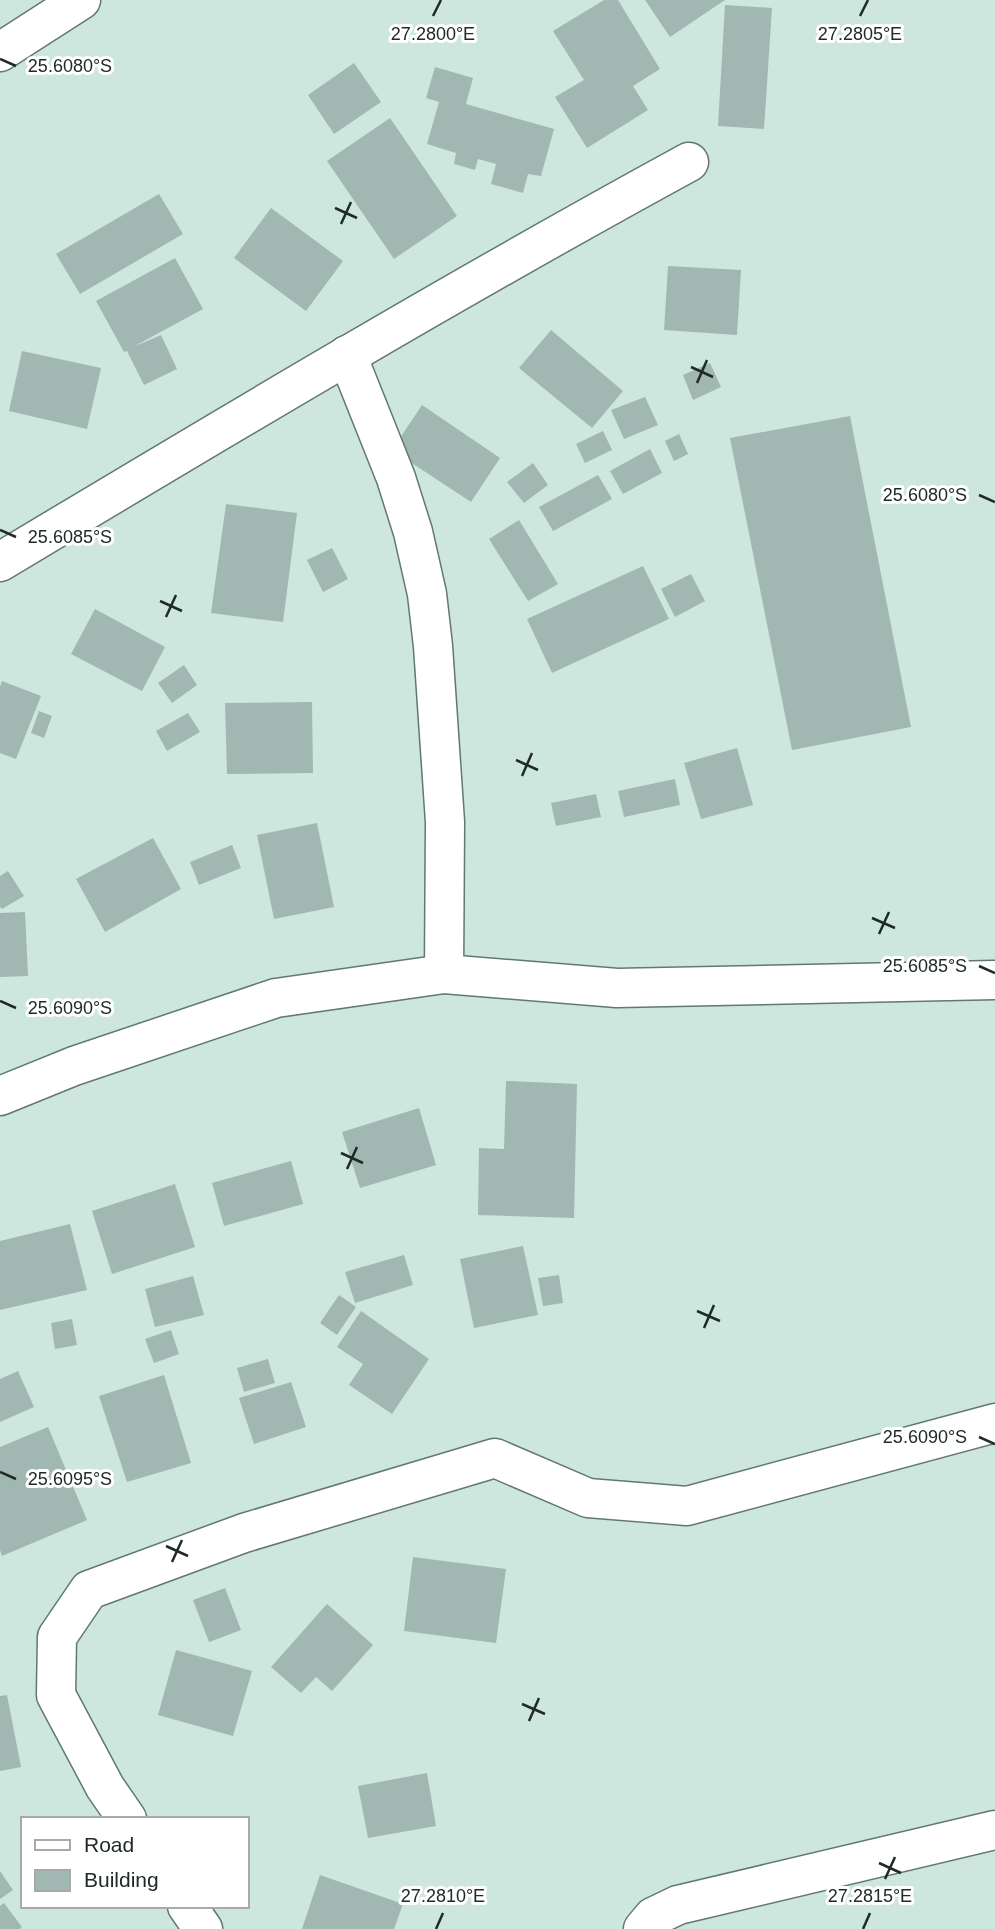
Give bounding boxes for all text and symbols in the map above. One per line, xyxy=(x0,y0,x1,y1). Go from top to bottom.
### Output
text: 27.2800°E xyxy=(391,24,475,44)
text: 27.2805°E xyxy=(818,24,902,44)
text: 25.6080°S xyxy=(28,56,112,76)
text: 25.6080°S xyxy=(883,485,967,505)
text: 25.6085°S xyxy=(28,527,112,547)
text: 25.6085°S xyxy=(883,956,967,976)
text: 25.6090°S xyxy=(28,998,112,1018)
text: 25.6090°S xyxy=(883,1427,967,1447)
text: 25.6095°S xyxy=(28,1469,112,1489)
legend xyxy=(21,1817,248,1908)
text: Road xyxy=(84,1833,134,1856)
text: Building xyxy=(84,1868,159,1891)
text: 27.2810°E xyxy=(401,1886,485,1906)
text: 27.2815°E xyxy=(828,1886,912,1906)

